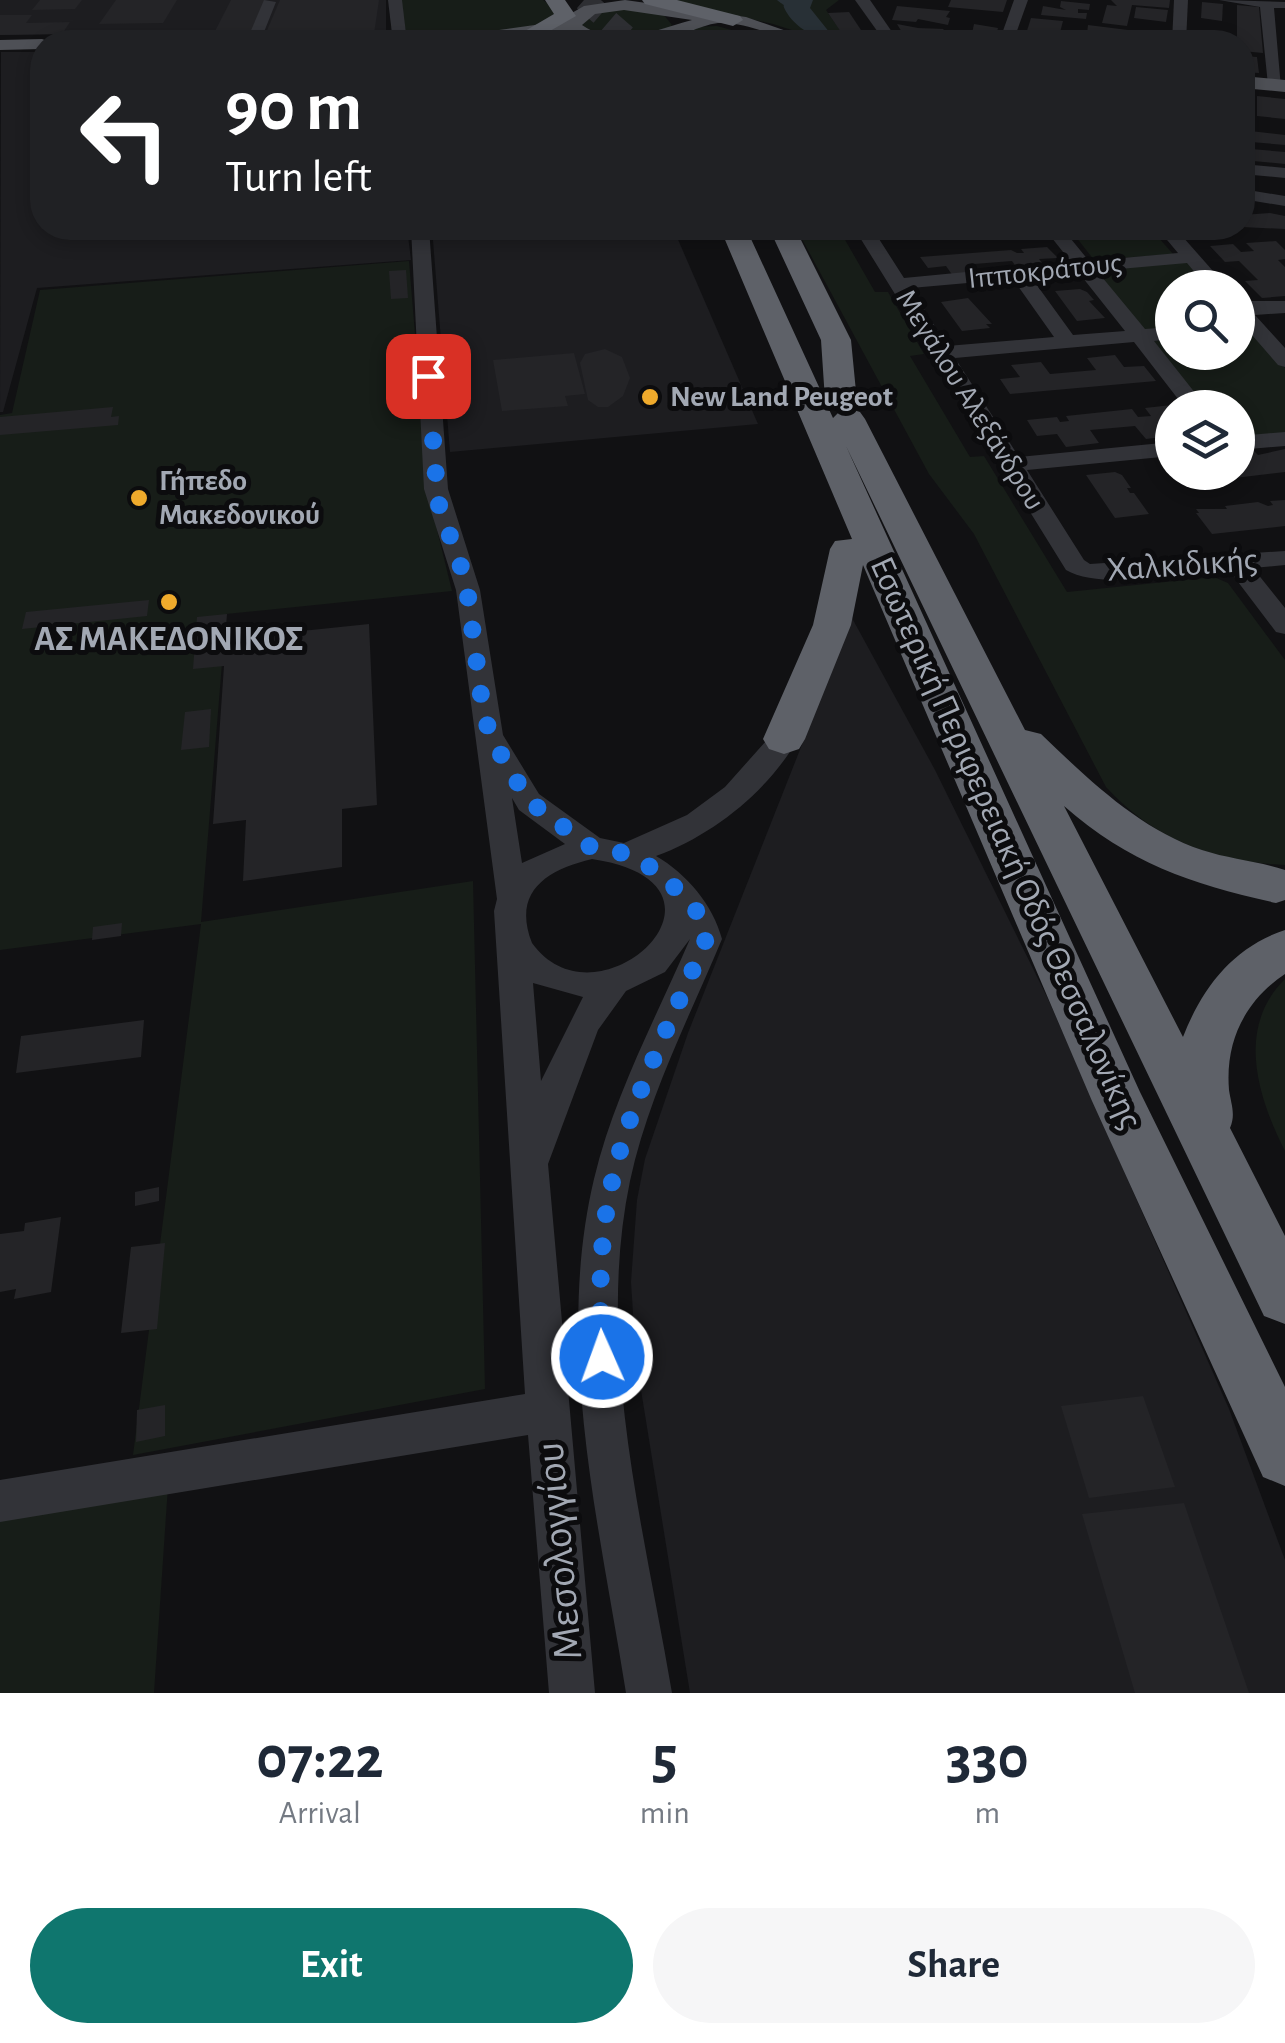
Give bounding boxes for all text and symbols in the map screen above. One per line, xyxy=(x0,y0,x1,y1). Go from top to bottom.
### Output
icon: left xyxy=(60,70,190,200)
text: 90 m xyxy=(225,73,362,143)
text: Turn left xyxy=(225,155,372,200)
street label: Ιπποκράτους xyxy=(967,248,1123,294)
map controls xyxy=(1155,270,1255,490)
button: search xyxy=(1155,270,1255,370)
street label: Μεγάλου Αλεξάνδρου xyxy=(890,285,1050,515)
pin xyxy=(386,334,471,419)
icon: arrive xyxy=(401,349,456,404)
place label: New Land Peugeot xyxy=(670,382,893,412)
marker: New Land Peugeot xyxy=(639,386,661,408)
button: layers xyxy=(1155,390,1255,490)
place label: Γήπεδο Μακεδονικού xyxy=(159,466,320,530)
marker: Γήπεδο Μακεδονικού xyxy=(128,487,150,509)
street label: Χαλκιδικής xyxy=(1105,542,1259,588)
street label: Εσωτερική Περιφερειακή Οδός Θεσσαλονίκης xyxy=(864,552,1148,1134)
marker: ΑΣ ΜΑΚΕΔΟΝΙΚΟΣ xyxy=(158,591,180,613)
place label: ΑΣ ΜΑΚΕΔΟΝΙΚΟΣ xyxy=(34,622,304,657)
position arrow xyxy=(550,1305,654,1409)
street label: Μεσολογγίου xyxy=(529,1440,589,1662)
text: 07:22 xyxy=(256,1729,384,1789)
text: 5 xyxy=(652,1729,678,1789)
text: 330 xyxy=(946,1729,1029,1789)
text: Arrival xyxy=(279,1797,361,1829)
text: min xyxy=(640,1797,690,1829)
text: m xyxy=(975,1797,1000,1829)
button: Exit xyxy=(30,1908,633,2023)
button: Share xyxy=(653,1908,1255,2023)

